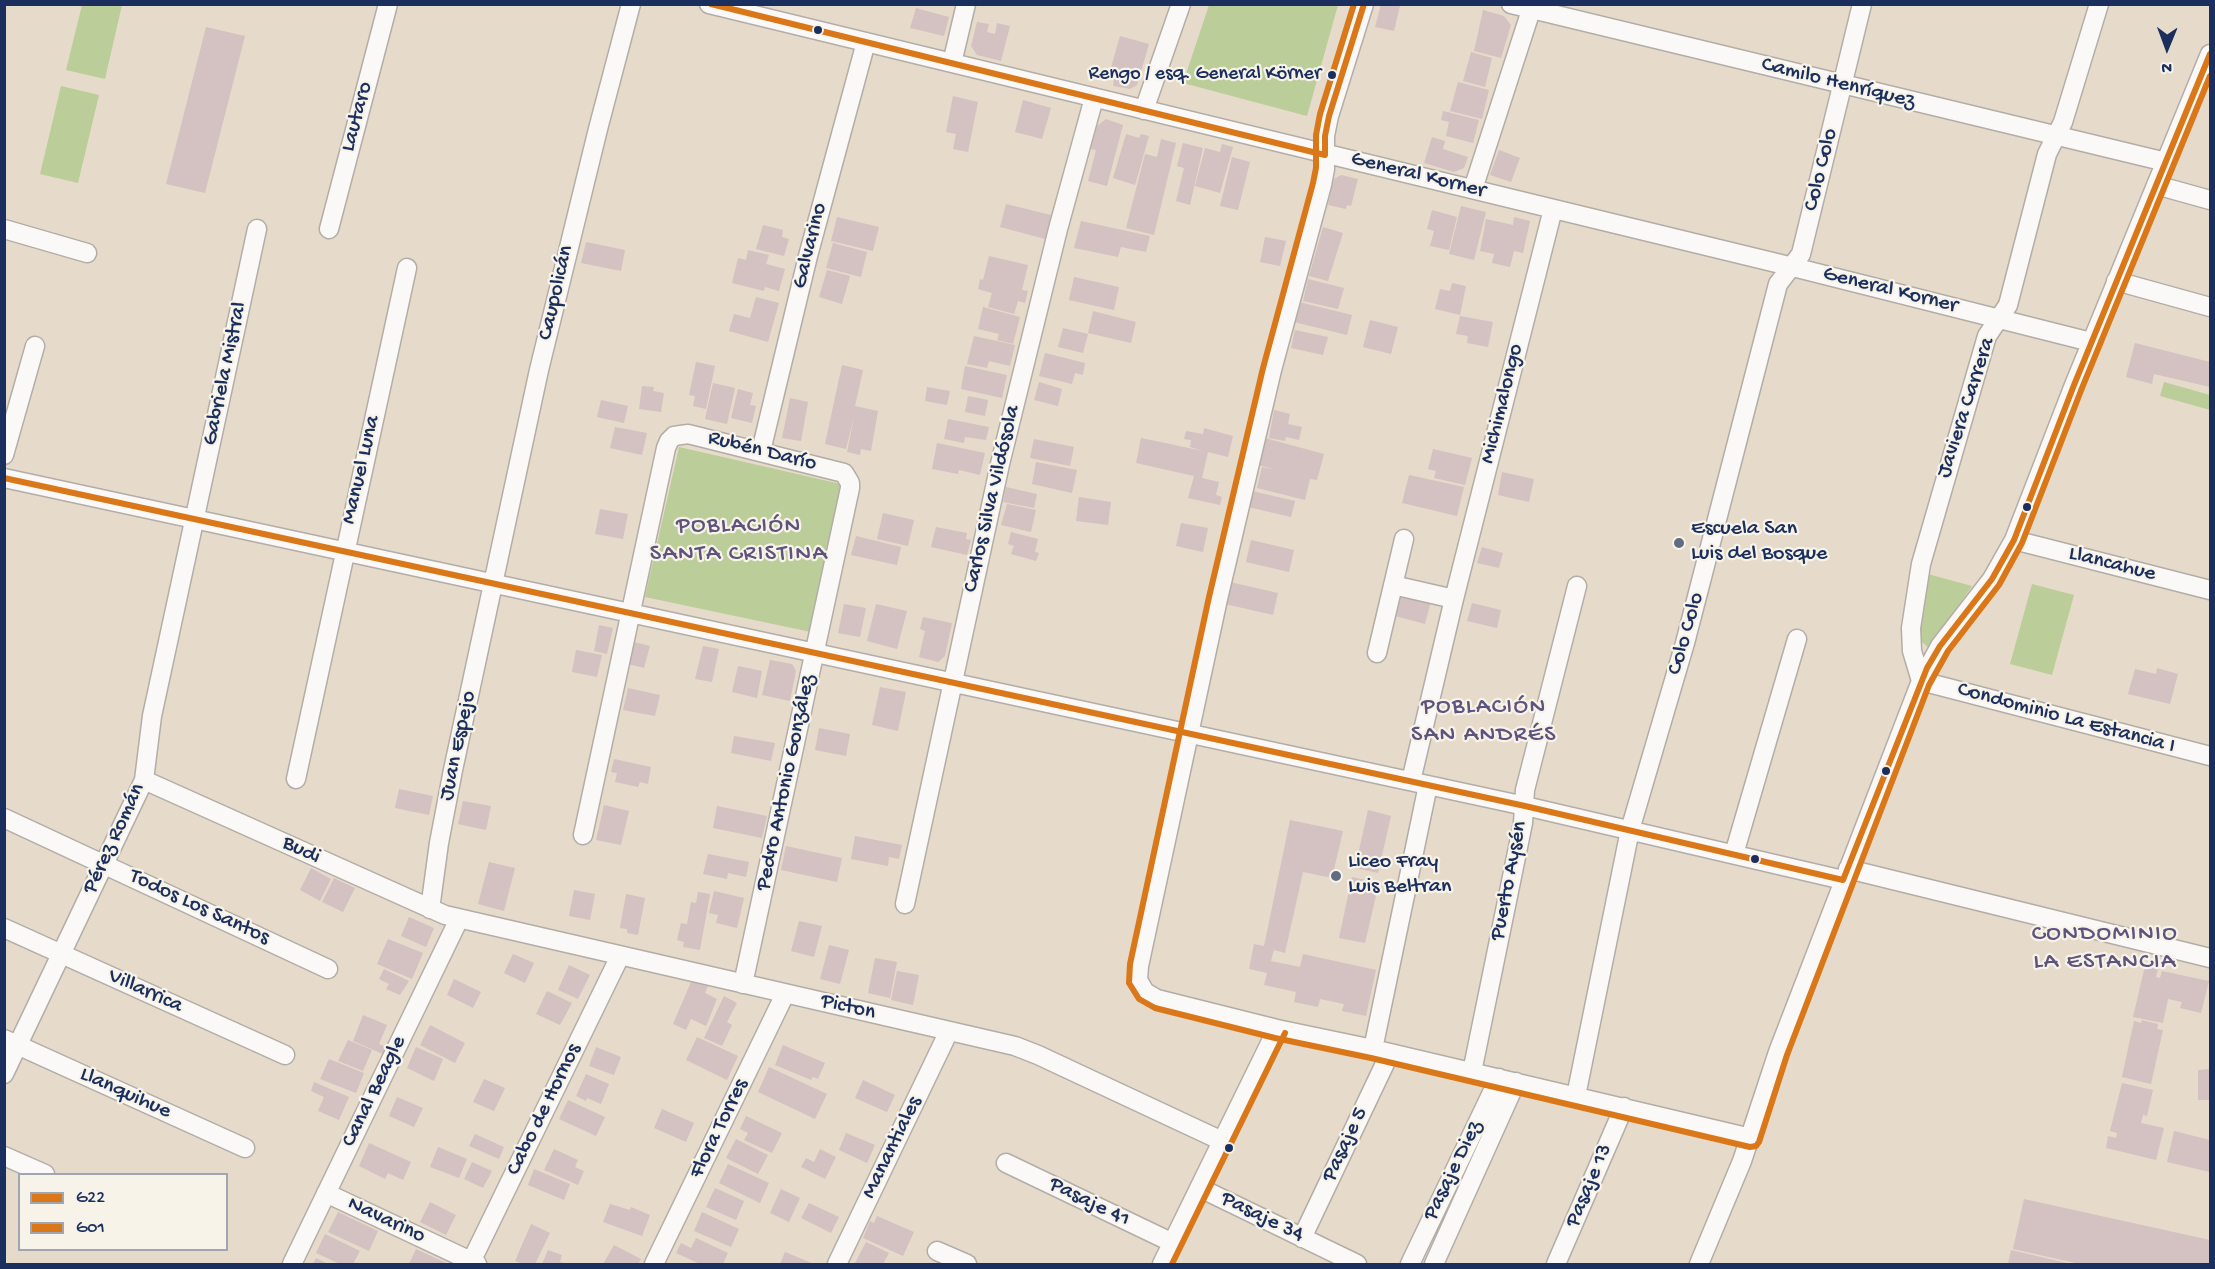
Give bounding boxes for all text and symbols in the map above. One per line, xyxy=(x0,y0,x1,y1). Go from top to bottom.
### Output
north arrow xyxy=(2137,18,2197,78)
unlabelled marker xyxy=(812,24,824,36)
street label: Camilo Henríquez xyxy=(1758,52,1918,116)
text: N xyxy=(2161,57,2172,76)
place label: Rengo / esq. General Körner xyxy=(1089,63,1321,87)
marker: Rengo / esq. General Körner xyxy=(1326,69,1338,81)
street label: Lautaro xyxy=(336,79,380,155)
street label: Colo Colo xyxy=(1799,126,1845,214)
street label: General Korner xyxy=(1348,146,1488,206)
street label: Galvarino xyxy=(788,200,834,292)
street label: Caupolicán xyxy=(533,243,581,343)
street label: General Korner xyxy=(1820,261,1960,321)
street label: Gabriela Mistral xyxy=(198,300,254,448)
street label: Javiera Carrera xyxy=(1932,335,2002,481)
street label: Michimalongo xyxy=(1475,341,1531,467)
street label: Carlos Silva Vildósola xyxy=(959,403,1027,595)
street label: Manuel Luna xyxy=(337,413,387,527)
street label: Rubén Darío xyxy=(705,426,819,478)
unlabelled marker xyxy=(2021,501,2033,513)
district label: POBLACIÓN SANTA CRISTINA xyxy=(650,513,828,569)
place label: Escuela San Luis del Bosque xyxy=(1691,517,1827,568)
marker: Escuela San Luis del Bosque xyxy=(1672,536,1686,550)
street label: Llancahue xyxy=(2066,541,2158,589)
street label: Colo Colo xyxy=(1663,590,1711,678)
street label: Pedro Antonio González xyxy=(751,673,823,893)
street label: Condominio La Estancia I xyxy=(1954,677,2178,761)
street label: Juan Espejo xyxy=(434,689,484,803)
district label: POBLACIÓN SAN ANDRÉS xyxy=(1411,694,1557,750)
unlabelled marker xyxy=(1880,765,1892,777)
street label: Pérez Román xyxy=(78,780,152,898)
street label: Puerto Aysén xyxy=(1486,819,1534,943)
street label: Budi xyxy=(278,831,324,871)
place label: Liceo Fray Luis Beltran xyxy=(1348,850,1451,902)
unlabelled marker xyxy=(1749,853,1761,865)
street label: Todos Los Santos xyxy=(125,864,273,952)
marker: Liceo Fray Luis Beltran xyxy=(1329,869,1343,883)
district label: CONDOMINIO LA ESTANCIA xyxy=(2032,921,2178,977)
street label: Villarrica xyxy=(104,964,186,1020)
street label: Picton xyxy=(818,989,878,1027)
street label: Canal Beagle xyxy=(337,1032,413,1152)
street label: Cabo de Hornos xyxy=(502,1040,588,1180)
street label: Llanquihue xyxy=(75,1062,175,1126)
street label: Flora Torres xyxy=(685,1075,755,1183)
street label: Manantiales xyxy=(857,1092,929,1204)
street label: Pasaje 5 xyxy=(1317,1104,1375,1186)
street label: Pasaje Diez xyxy=(1419,1117,1489,1225)
street label: Pasaje 13 xyxy=(1561,1140,1619,1232)
unlabelled marker xyxy=(1223,1142,1235,1154)
street label: Pasaje 41 xyxy=(1044,1172,1134,1234)
legend xyxy=(18,1173,228,1251)
street label: Pasaje 34 xyxy=(1216,1187,1308,1249)
text: G22 xyxy=(76,1188,105,1209)
street label: Navarino xyxy=(343,1192,429,1250)
text: G01 xyxy=(76,1218,105,1239)

